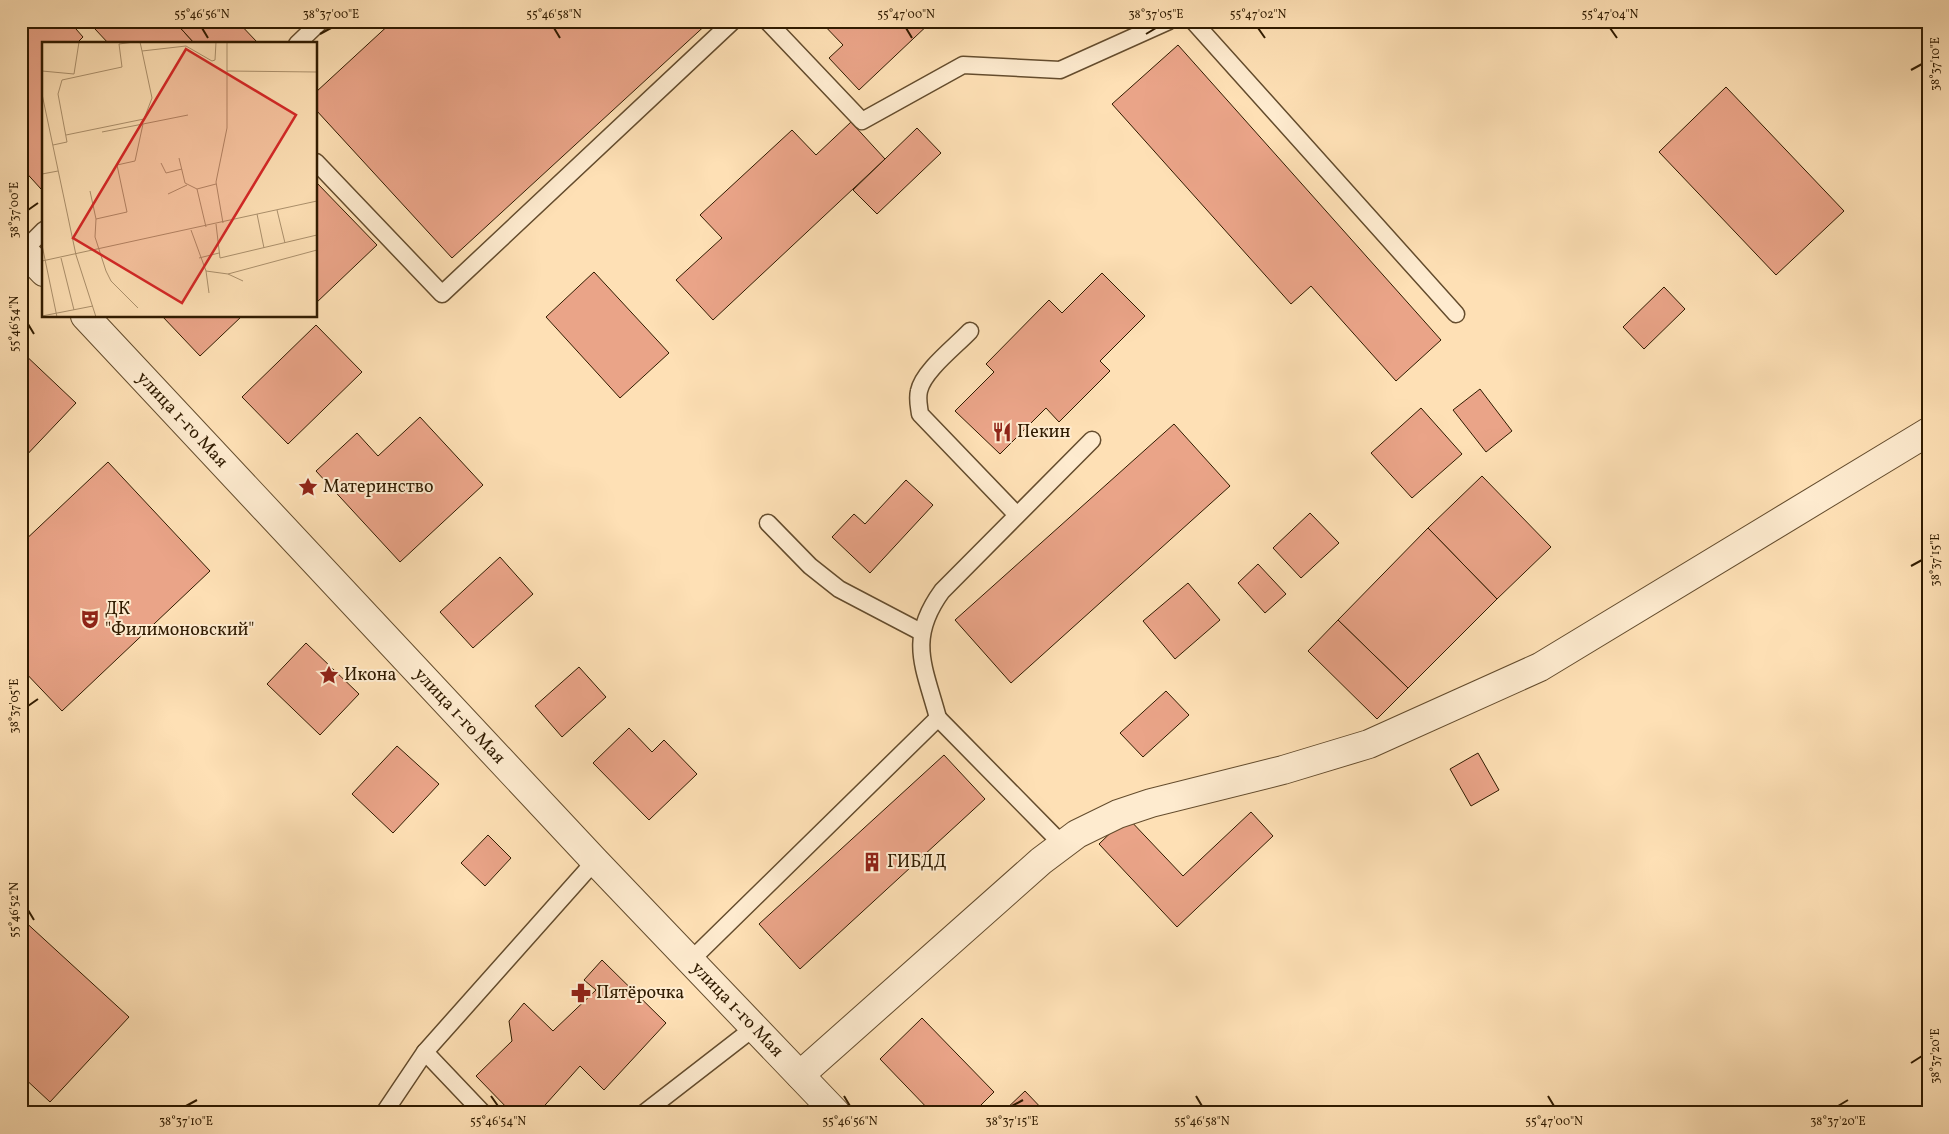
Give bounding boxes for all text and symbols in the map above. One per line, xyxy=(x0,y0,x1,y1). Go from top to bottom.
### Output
text: 55°46'56"N xyxy=(174,7,230,23)
text: 38°37'00"E xyxy=(303,7,359,23)
text: 55°46'58"N xyxy=(526,7,582,23)
text: 55°47'00"N xyxy=(877,7,935,23)
text: 38°37'05"E xyxy=(1128,7,1184,23)
text: 55°47'02"N xyxy=(1230,7,1286,23)
text: 55°47'04"N xyxy=(1582,7,1639,23)
text: 38°37'10"E xyxy=(1928,37,1944,91)
inset map xyxy=(42,42,318,318)
text: 38°37'00"E xyxy=(7,182,23,238)
text: 55°46'54"N xyxy=(7,296,23,352)
street label: улица 1-го Мая xyxy=(131,366,233,473)
place label: Пекин xyxy=(1017,420,1070,445)
restaurant icon: Пекин xyxy=(991,421,1013,443)
place label: Материнство xyxy=(323,475,434,500)
place icon: Материнство xyxy=(297,476,319,498)
text: 38°37'15"E xyxy=(1928,534,1944,586)
place label: ДК "Филимоновский" xyxy=(105,597,254,643)
theatre icon: ДК "Филимоновский" xyxy=(79,608,101,630)
street label: улица 1-го Мая xyxy=(408,662,511,770)
place label: Икона xyxy=(344,663,396,688)
place icon: Икона xyxy=(318,664,340,686)
text: 38°37'05"E xyxy=(7,678,23,734)
place label: ГИБДД xyxy=(887,850,947,875)
building icon: ГИБДД xyxy=(861,851,883,873)
text: 55°46'52"N xyxy=(7,882,23,938)
street label: улица 1-го Мая xyxy=(685,956,789,1063)
place label: Пятёрочка xyxy=(596,981,684,1006)
pharmacy icon: Пятёрочка xyxy=(570,982,592,1004)
text: 38°37'20"E xyxy=(1928,1028,1944,1084)
text: 38°37'10"E xyxy=(159,1114,213,1130)
text: 55°46'54"N xyxy=(470,1114,526,1130)
text: 55°46'56"N xyxy=(822,1114,878,1130)
text: 38°37'15"E xyxy=(986,1114,1038,1130)
text: 55°46'58"N xyxy=(1174,1114,1230,1130)
text: 55°47'00"N xyxy=(1525,1114,1583,1130)
text: 38°37'20"E xyxy=(1810,1114,1866,1130)

